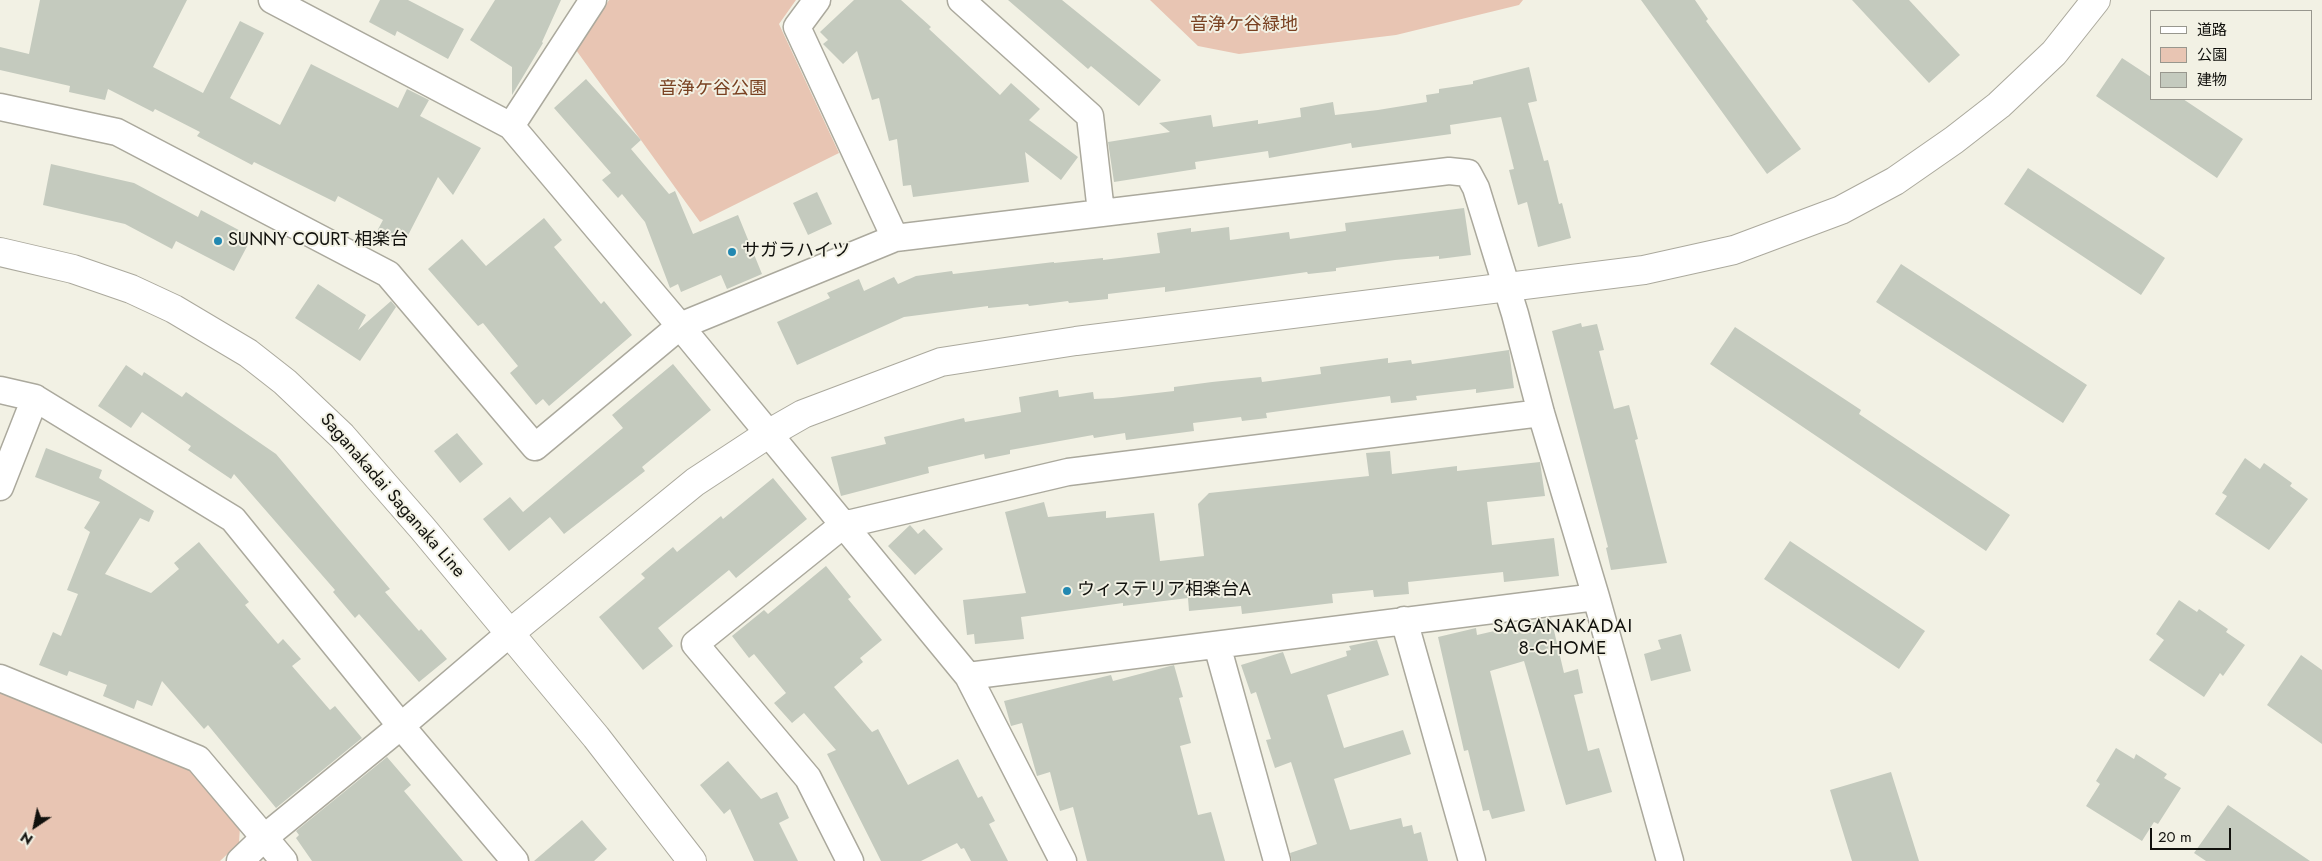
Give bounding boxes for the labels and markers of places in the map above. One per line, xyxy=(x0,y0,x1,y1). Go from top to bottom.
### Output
place label: SUNNY COURT 相楽台 xyxy=(228,230,408,252)
marker: SUNNY COURT 相楽台 xyxy=(212,235,224,247)
place label: サガラハイツ xyxy=(742,241,850,263)
marker: サガラハイツ xyxy=(726,246,738,258)
place label: ウィステリア相楽台A xyxy=(1077,580,1251,602)
marker: ウィステリア相楽台A xyxy=(1061,585,1073,597)

